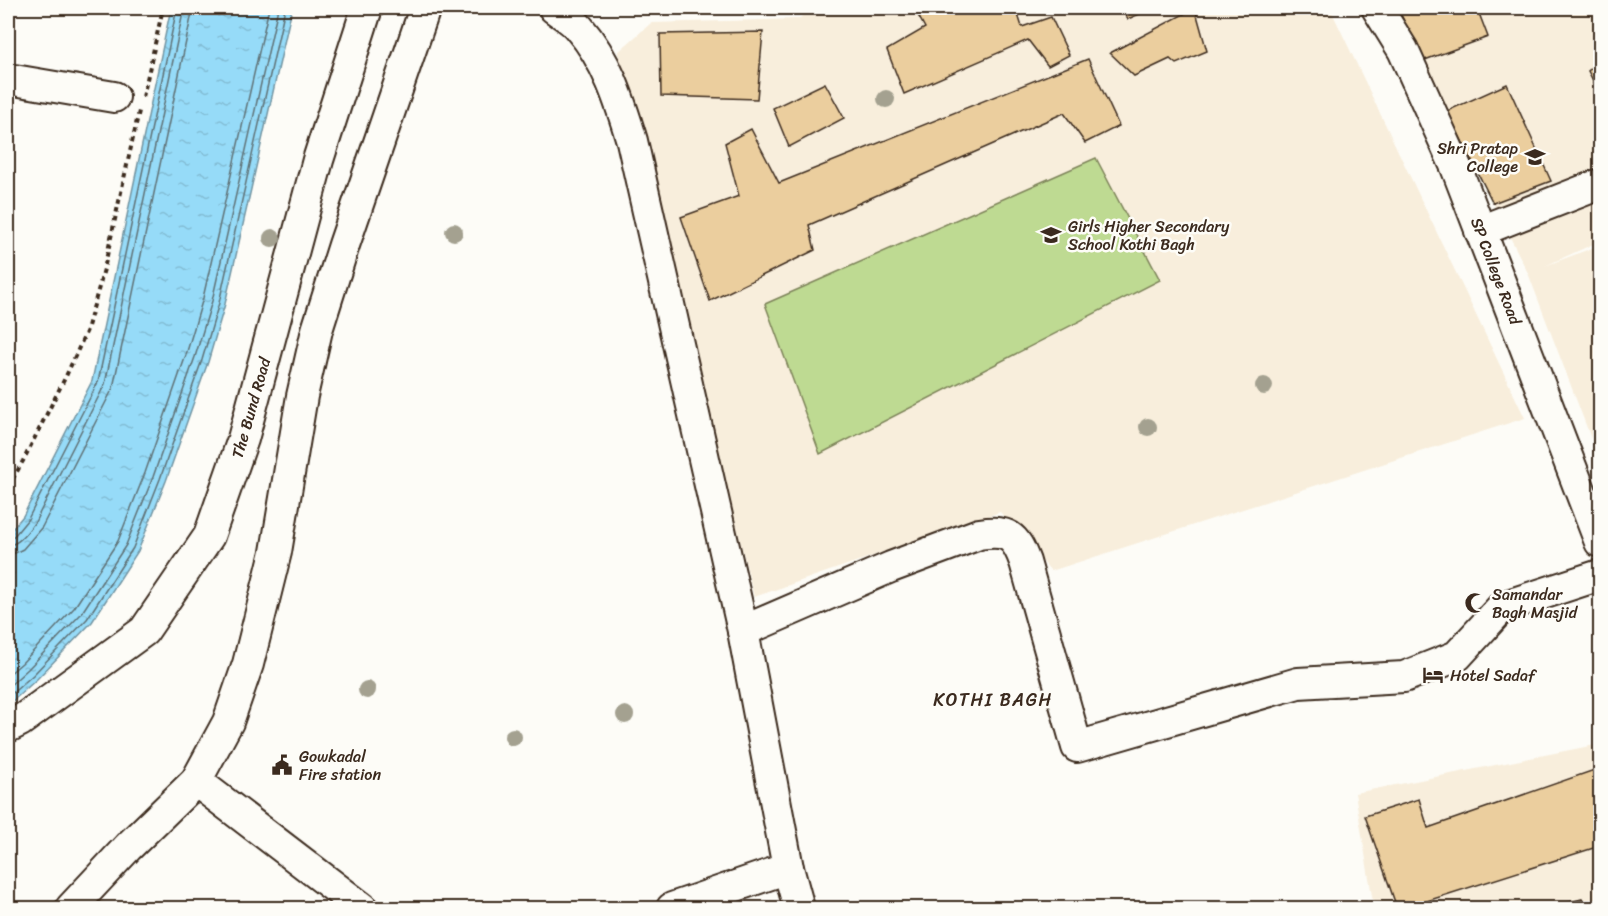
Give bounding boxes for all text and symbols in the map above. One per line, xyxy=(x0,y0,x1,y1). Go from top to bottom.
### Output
place label: Shri Pratap College xyxy=(1437,134,1519,181)
school or university icon: Shri Pratap College xyxy=(1523,145,1547,169)
place label: Girls Higher Secondary School Kothi Bagh xyxy=(1068,212,1230,259)
street label: SP College Road xyxy=(1462,213,1530,330)
school or university icon: Girls Higher Secondary School Kothi Bagh xyxy=(1039,223,1063,247)
street label: The Bund Road xyxy=(223,353,280,462)
place label: Samandar Bagh Masjid xyxy=(1492,580,1579,627)
mosque icon: Samandar Bagh Masjid xyxy=(1463,591,1487,615)
place label: Hotel Sadaf xyxy=(1450,661,1537,690)
hotel icon: Hotel Sadaf xyxy=(1421,663,1445,687)
district label: KOTHI BAGH xyxy=(933,684,1053,716)
place label: Gowkadal Fire station xyxy=(299,742,381,789)
public building icon: Gowkadal Fire station xyxy=(270,753,294,777)

